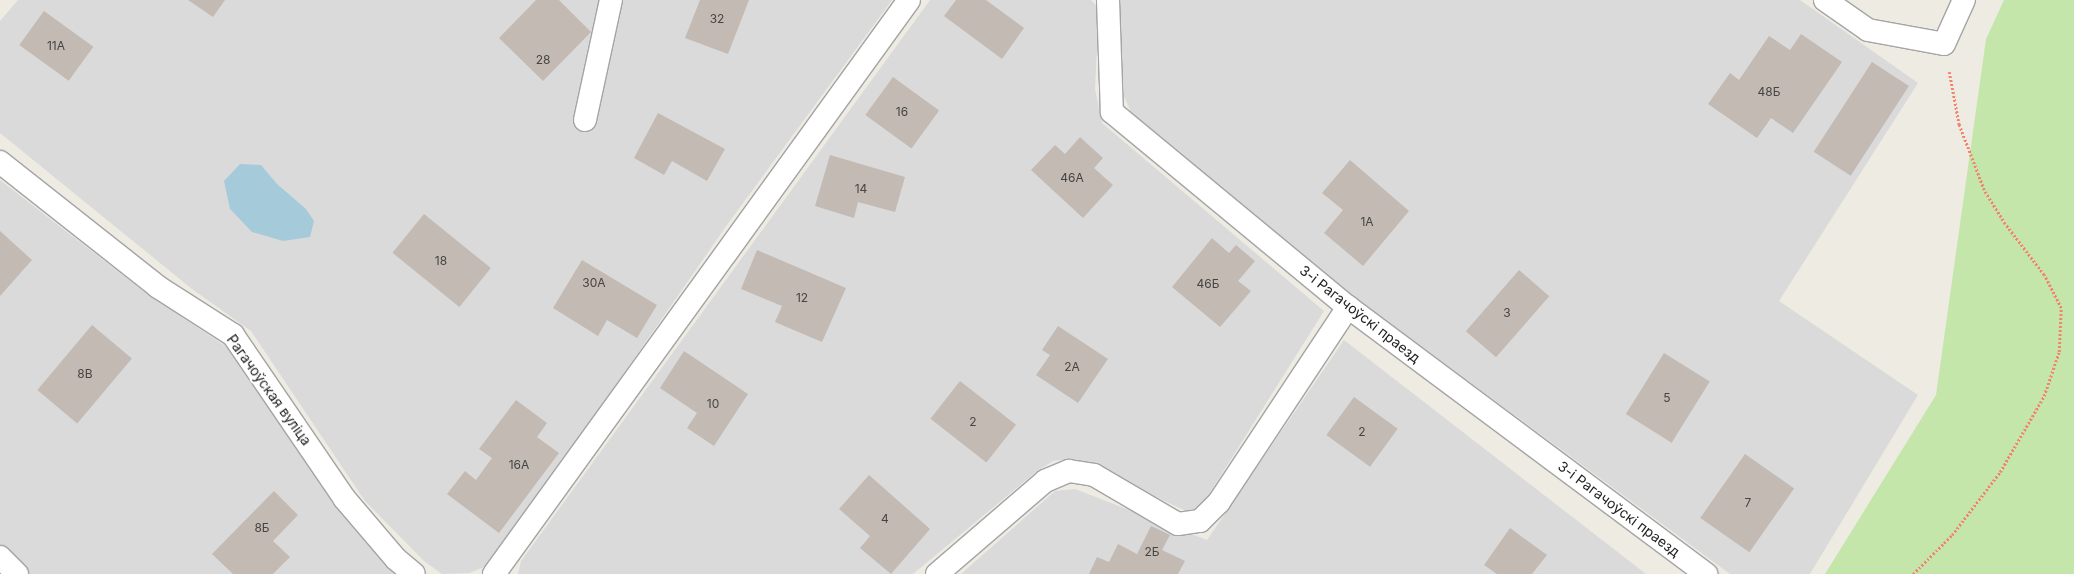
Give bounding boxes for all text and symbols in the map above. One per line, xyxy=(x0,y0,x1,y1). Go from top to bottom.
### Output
house number: 32 xyxy=(710,12,724,26)
house number: 11А xyxy=(47,39,65,53)
house number: 28 xyxy=(536,53,550,67)
house number: 48Б xyxy=(1758,85,1780,99)
house number: 16 xyxy=(896,105,908,119)
house number: 46А xyxy=(1060,171,1084,185)
house number: 14 xyxy=(855,182,867,196)
house number: 1А xyxy=(1360,215,1374,229)
house number: 18 xyxy=(435,254,447,268)
street label: 3-і Рагачоўскі праезд xyxy=(1296,262,1424,366)
house number: 30А xyxy=(582,276,606,290)
house number: 46Б xyxy=(1197,277,1219,291)
house number: 12 xyxy=(796,291,808,305)
house number: 3 xyxy=(1503,306,1511,320)
street label: Рагачоўская вуліца xyxy=(223,331,315,449)
house number: 2А xyxy=(1064,360,1080,374)
house number: 8В xyxy=(77,367,93,381)
house number: 5 xyxy=(1663,391,1671,405)
house number: 10 xyxy=(707,397,719,411)
house number: 2 xyxy=(969,415,977,429)
house number: 2 xyxy=(1358,425,1366,439)
house number: 16А xyxy=(509,458,529,472)
street label: 3-і Рагачоўскі праезд xyxy=(1555,458,1683,560)
house number: 7 xyxy=(1745,496,1751,510)
house number: 4 xyxy=(881,512,889,526)
house number: 8Б xyxy=(254,521,270,535)
house number: 2Б xyxy=(1144,545,1160,559)

